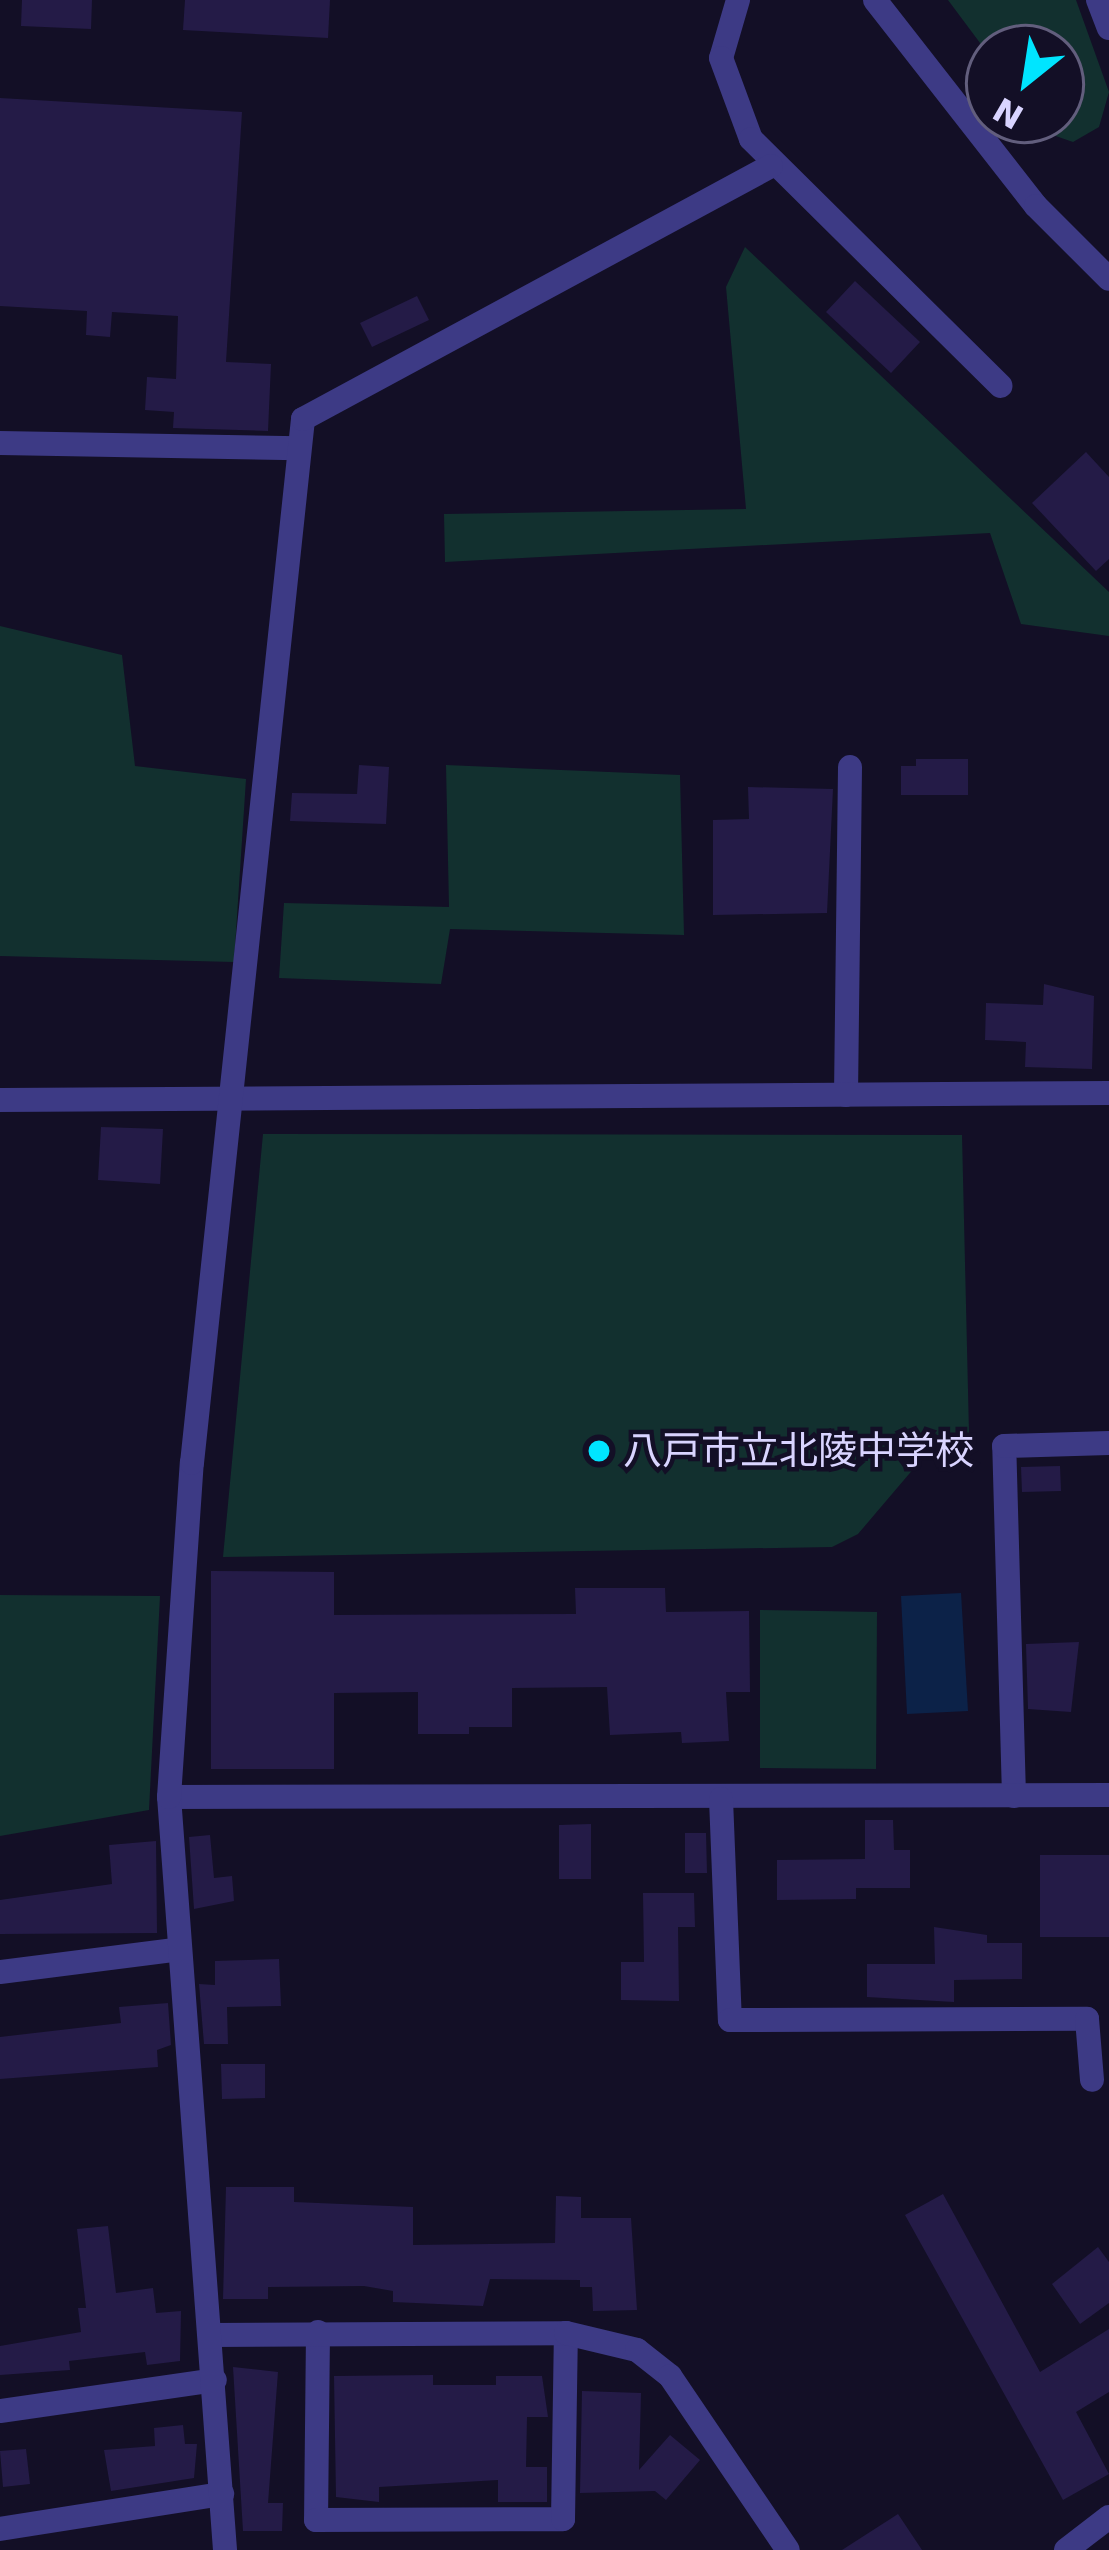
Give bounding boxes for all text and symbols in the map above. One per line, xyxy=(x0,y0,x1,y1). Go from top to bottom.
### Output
north arrow xyxy=(965,24,1085,144)
text: N xyxy=(987,89,1030,137)
place label: 八戸市立北陵中学校 xyxy=(623,1428,974,1474)
marker: 八戸市立北陵中学校 xyxy=(586,1438,612,1464)

